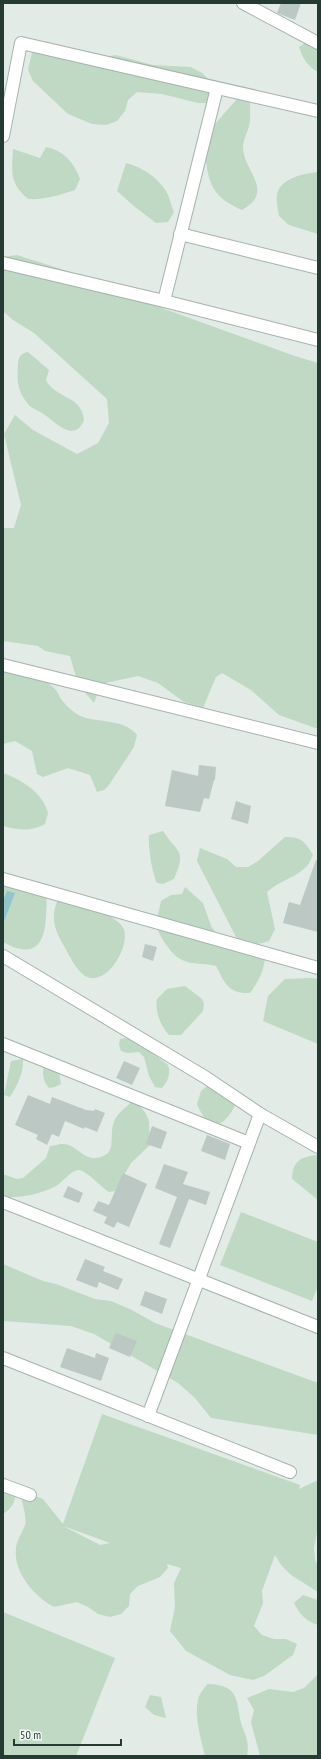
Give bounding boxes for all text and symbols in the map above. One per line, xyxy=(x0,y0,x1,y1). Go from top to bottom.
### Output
scale bar xyxy=(14,1721,121,1747)
text: 50 m xyxy=(20,1727,41,1742)

